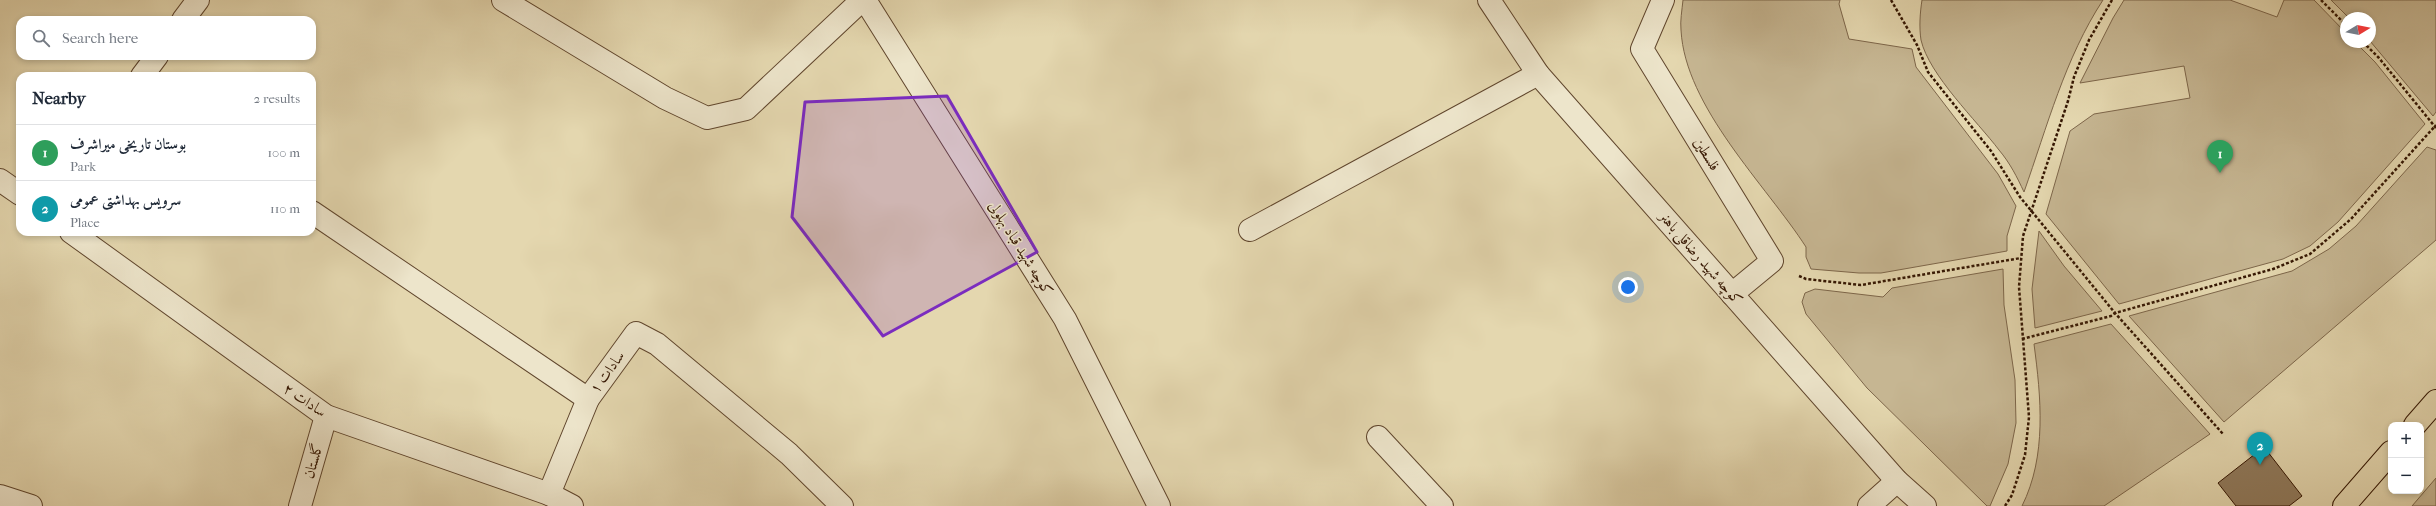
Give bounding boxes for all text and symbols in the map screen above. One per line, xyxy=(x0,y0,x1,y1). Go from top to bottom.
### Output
north arrow xyxy=(2340,12,2376,48)
search box xyxy=(16,16,316,60)
icon: search xyxy=(30,27,52,49)
text: Search here xyxy=(62,29,138,47)
text: Nearby xyxy=(32,88,86,108)
text: 2 results xyxy=(254,91,300,106)
street label: فلسطین xyxy=(1690,134,1724,174)
text: بوستان تاریخی میراشرف xyxy=(70,135,186,153)
pin: 1 xyxy=(2207,140,2233,173)
text: 1 xyxy=(43,145,47,160)
text: 100 m xyxy=(267,145,300,160)
text: Park xyxy=(70,159,96,174)
text: سرویس بهداشتی عمومی xyxy=(70,191,181,209)
street label: کوچه شهید قباد بهلولی xyxy=(983,197,1057,300)
text: 2 xyxy=(42,201,48,216)
text: 110 m xyxy=(270,201,300,216)
street label: کوچه شهید رضاقلی باهنر xyxy=(1653,206,1746,310)
text: Place xyxy=(70,215,100,230)
your location xyxy=(1618,277,1638,297)
street label: سادات ۱ xyxy=(586,347,628,397)
street label: سادات ۲ xyxy=(280,379,330,421)
map controls xyxy=(2388,422,2424,494)
button: + xyxy=(2388,422,2424,458)
pin: 2 xyxy=(2247,432,2273,465)
street label: گلستان xyxy=(299,441,327,481)
button: − xyxy=(2388,458,2424,494)

